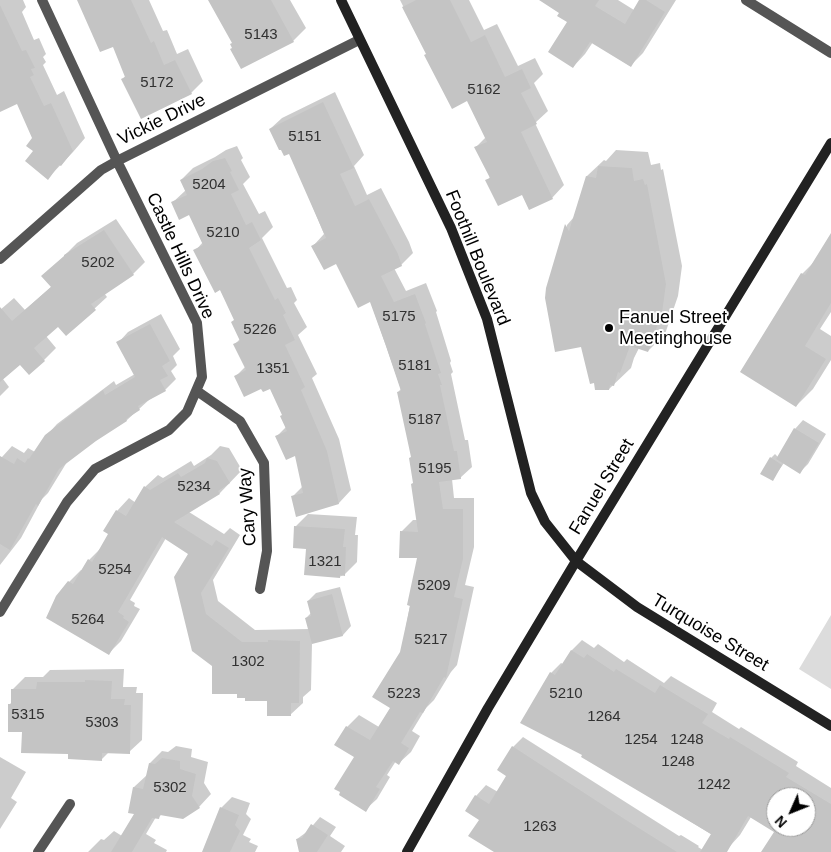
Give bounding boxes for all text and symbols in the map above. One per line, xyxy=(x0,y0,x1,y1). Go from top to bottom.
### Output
house number: 5143 xyxy=(244,26,278,44)
house number: 5172 xyxy=(140,74,174,92)
house number: 5162 xyxy=(467,81,501,99)
street label: Vickie Drive xyxy=(115,90,209,150)
house number: 5151 xyxy=(288,128,322,146)
house number: 5204 xyxy=(192,176,226,194)
street label: Foothill Boulevard xyxy=(440,187,514,329)
street label: Castle Hills Drive xyxy=(141,189,219,323)
house number: 5210 xyxy=(206,224,240,242)
house number: 5202 xyxy=(81,254,115,272)
place label: Fanuel Street Meetinghouse xyxy=(619,307,732,350)
house number: 5175 xyxy=(382,308,416,326)
house number: 5226 xyxy=(243,321,277,339)
marker: Fanuel Street Meetinghouse xyxy=(603,322,615,334)
house number: 5181 xyxy=(398,357,432,375)
house number: 1351 xyxy=(256,360,290,378)
house number: 5187 xyxy=(408,411,442,429)
street label: Fanuel Street xyxy=(565,435,639,539)
house number: 5195 xyxy=(418,460,452,478)
street label: Cary Way xyxy=(234,467,262,547)
house number: 5234 xyxy=(177,478,211,496)
house number: 1321 xyxy=(308,553,342,571)
house number: 5254 xyxy=(98,561,132,579)
house number: 5209 xyxy=(417,577,451,595)
street label: Turquoise Street xyxy=(648,590,772,676)
house number: 5264 xyxy=(71,611,105,629)
house number: 5217 xyxy=(414,631,448,649)
house number: 1302 xyxy=(231,653,265,671)
house number: 5223 xyxy=(387,685,421,703)
house number: 5210 xyxy=(549,685,583,703)
house number: 5315 xyxy=(11,706,45,724)
house number: 1264 xyxy=(587,708,621,726)
house number: 5303 xyxy=(85,714,119,732)
house number: 1254 xyxy=(624,731,658,749)
house number: 1248 xyxy=(670,731,704,749)
house number: 1248 xyxy=(661,753,695,771)
house number: 1242 xyxy=(697,776,731,794)
house number: 5302 xyxy=(153,779,187,797)
north arrow xyxy=(766,787,816,837)
text: N xyxy=(772,813,790,831)
house number: 1263 xyxy=(523,818,557,836)

